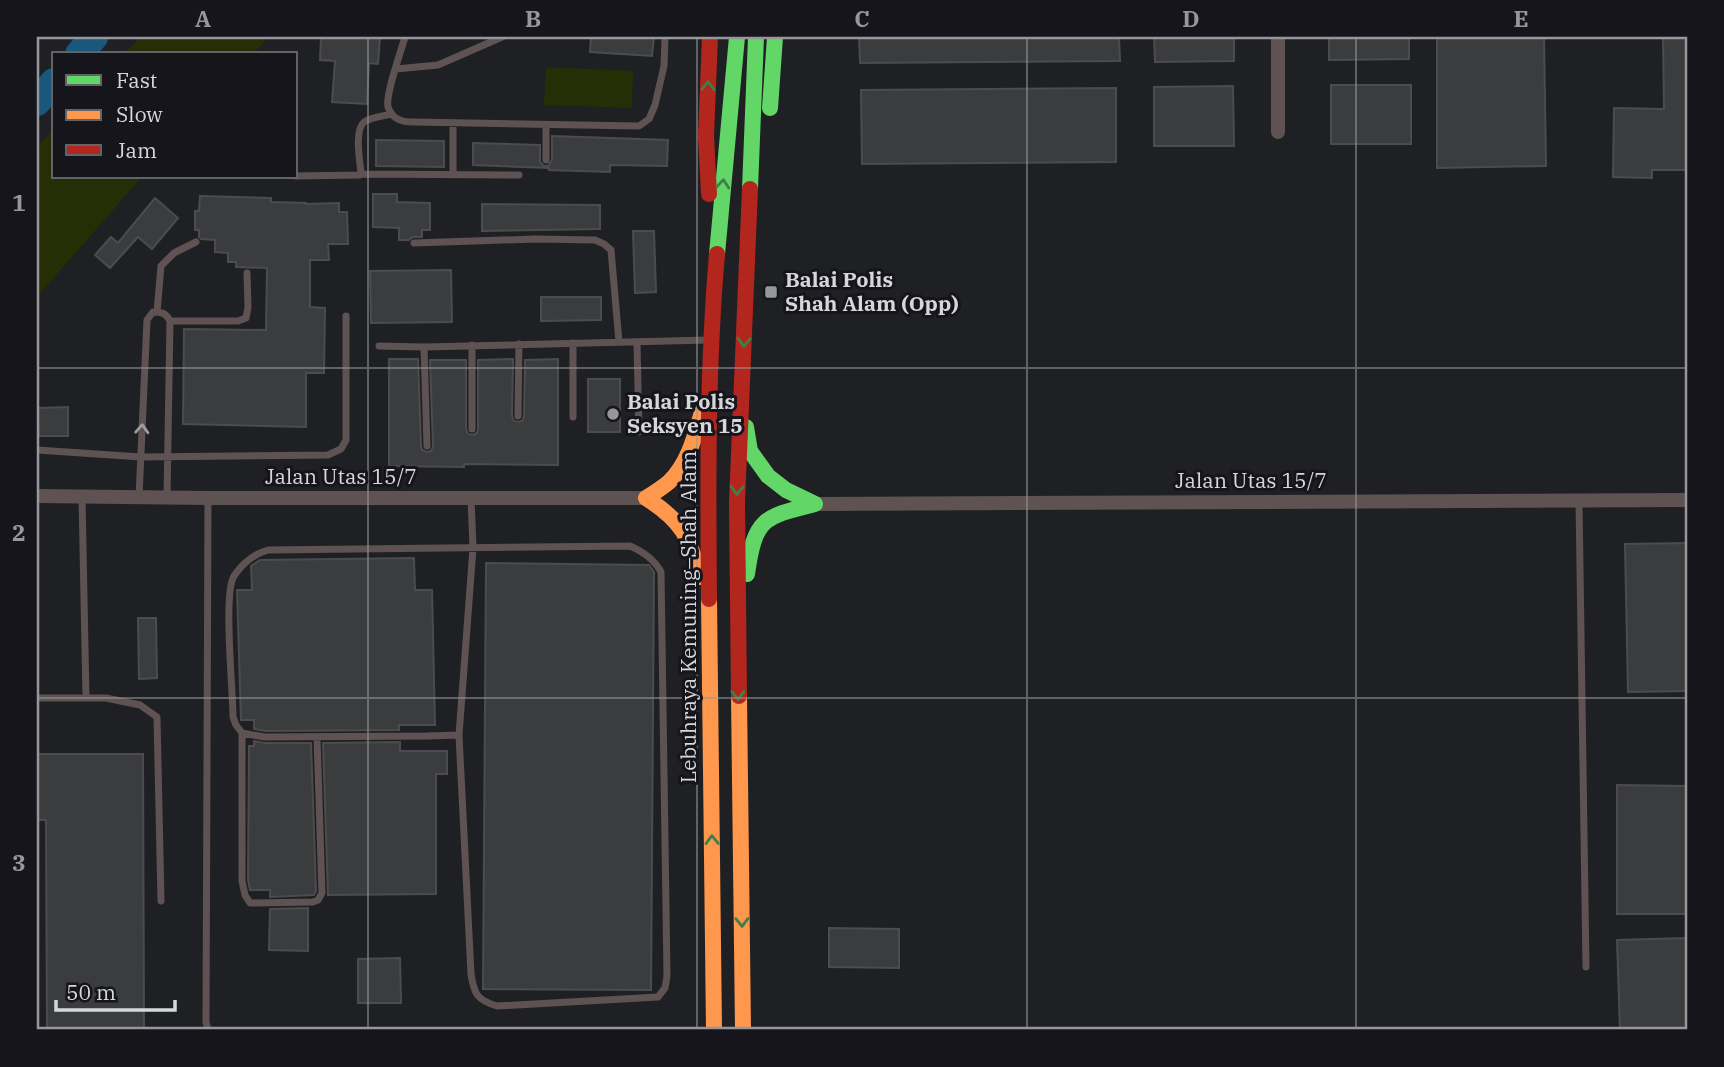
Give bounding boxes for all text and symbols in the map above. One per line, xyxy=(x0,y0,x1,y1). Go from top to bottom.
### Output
text: A xyxy=(195,3,211,33)
text: B xyxy=(525,3,541,33)
text: C xyxy=(854,3,870,33)
text: D xyxy=(1182,3,1200,33)
text: E xyxy=(1513,3,1529,33)
legend xyxy=(52,52,298,178)
text: Fast xyxy=(116,66,157,94)
one-way arrow xyxy=(701,80,716,91)
text: Slow xyxy=(116,100,163,128)
text: Jam xyxy=(116,136,157,164)
one-way arrow xyxy=(716,178,731,190)
text: 1 xyxy=(12,187,26,217)
place label: Balai Polis Shah Alam (Opp) xyxy=(785,265,959,317)
marker: Balai Polis Shah Alam (Opp) xyxy=(763,284,779,300)
one-way arrow xyxy=(737,336,752,347)
place label: Balai Polis Seksyen 15 xyxy=(627,387,743,439)
marker: Balai Polis Seksyen 15 xyxy=(605,406,621,422)
one-way arrow xyxy=(134,423,149,434)
street label: Lebuhraya Kemuning–Shah Alam xyxy=(674,451,702,783)
street label: Jalan Utas 15/7 xyxy=(265,462,417,490)
street label: Jalan Utas 15/7 xyxy=(1175,466,1327,494)
one-way arrow xyxy=(730,485,745,496)
text: 2 xyxy=(12,517,26,547)
one-way arrow xyxy=(730,690,746,700)
one-way arrow xyxy=(704,834,719,845)
text: 3 xyxy=(12,847,26,877)
one-way arrow xyxy=(734,917,749,928)
scale bar xyxy=(56,969,175,1013)
text: 50 m xyxy=(66,978,116,1006)

